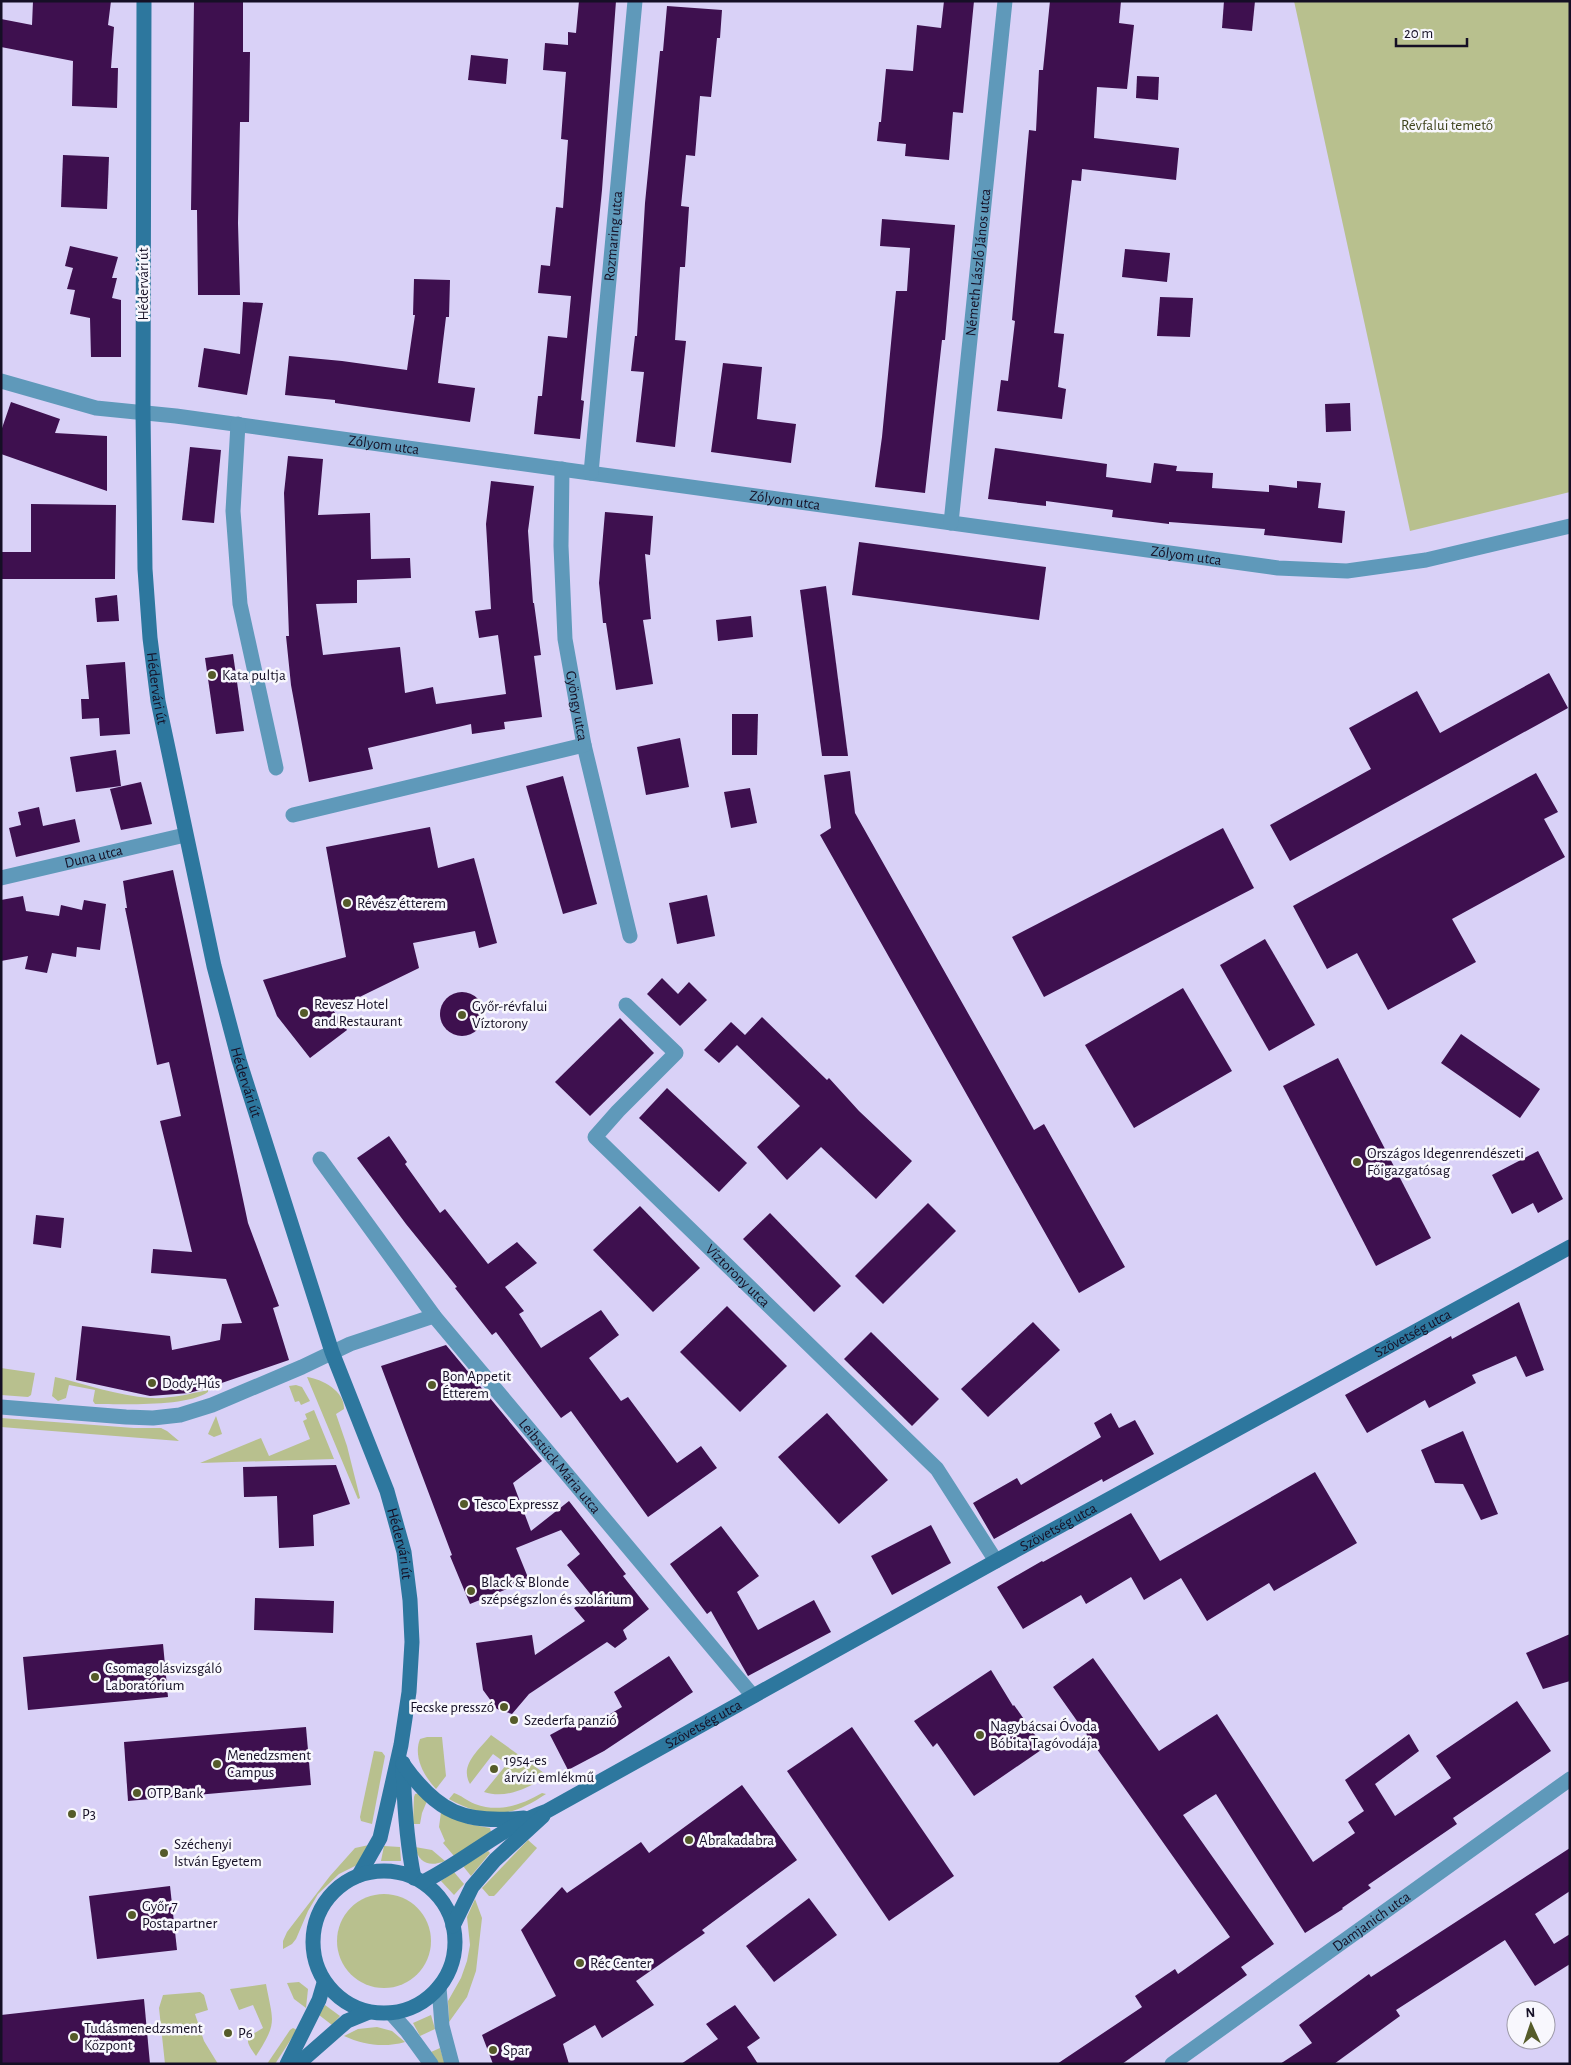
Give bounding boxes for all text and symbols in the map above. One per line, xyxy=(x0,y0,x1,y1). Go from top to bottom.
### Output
scale bar xyxy=(1396,15,1467,47)
text: 20 m xyxy=(1404,26,1433,41)
park label: Révfalui temető xyxy=(1401,118,1493,133)
street label: Németh László János utca xyxy=(963,188,993,337)
street label: Rozmaring utca xyxy=(601,190,625,282)
street label: Hédervári út xyxy=(136,247,151,320)
street label: Zólyom utca xyxy=(348,432,420,457)
street label: Zólyom utca xyxy=(749,488,821,512)
street label: Zólyom utca xyxy=(1150,543,1223,568)
street label: Hédervári út xyxy=(144,651,170,726)
place label: Kata pultja xyxy=(222,668,286,683)
marker: Kata pultja xyxy=(206,669,218,681)
street label: Gyöngy utca xyxy=(563,670,591,742)
street label: Duna utca xyxy=(63,842,124,870)
place label: Révész étterem xyxy=(357,896,446,911)
marker: Révész étterem xyxy=(341,897,353,909)
place label: Revesz Hotel and Restaurant xyxy=(314,997,402,1029)
place label: Győr-révfalui Víztorony xyxy=(472,999,547,1031)
marker: Revesz Hotel and Restaurant xyxy=(298,1007,310,1019)
marker: Győr-révfalui Víztorony xyxy=(456,1009,468,1021)
street label: Hédervári út xyxy=(228,1045,264,1119)
place label: Országos Idegenrendészeti Főigazgatósag xyxy=(1367,1146,1524,1178)
marker: Országos Idegenrendészeti Főigazgatósag xyxy=(1351,1156,1363,1168)
street label: Víztorony utca xyxy=(703,1241,773,1310)
street label: Szövetség utca xyxy=(1372,1306,1454,1360)
place label: Bon Appetit Étterem xyxy=(442,1369,511,1401)
place label: Dody-Hús xyxy=(162,1376,220,1391)
marker: Dody-Hús xyxy=(146,1377,158,1389)
marker: Bon Appetit Étterem xyxy=(426,1379,438,1391)
street label: Leibstück Mária utca xyxy=(516,1416,604,1516)
place label: Tesco Expressz xyxy=(474,1497,559,1512)
marker: Tesco Expressz xyxy=(458,1498,470,1510)
street label: Szövetség utca xyxy=(1017,1500,1099,1554)
street label: Hédervári út xyxy=(385,1506,415,1580)
place label: Black & Blonde szépségszlon és szolárium xyxy=(481,1575,632,1607)
marker: Black & Blonde szépségszlon és szolárium xyxy=(465,1585,477,1597)
place label: Csomagolásvizsgáló Laboratórium xyxy=(105,1661,222,1693)
marker: Csomagolásvizsgáló Laboratórium xyxy=(89,1671,101,1683)
street label: Szövetség utca xyxy=(662,1697,744,1751)
place label: Fecske presszó xyxy=(410,1700,494,1715)
marker: Fecske presszó xyxy=(498,1701,510,1713)
place label: Szederfa panzió xyxy=(524,1713,617,1728)
marker: Szederfa panzió xyxy=(508,1714,520,1726)
place label: Nagybácsai Óvoda Bóbita Tagóvodája xyxy=(990,1717,1098,1751)
marker: Nagybácsai Óvoda Bóbita Tagóvodája xyxy=(974,1729,986,1741)
place label: Menedzsment Campus xyxy=(227,1748,311,1780)
place label: 1954-es árvízi emlékmű xyxy=(504,1753,594,1785)
marker: Menedzsment Campus xyxy=(211,1758,223,1770)
marker: 1954-es árvízi emlékmű xyxy=(488,1763,500,1775)
place label: OTP Bank xyxy=(147,1786,203,1801)
marker: OTP Bank xyxy=(131,1787,143,1799)
place label: P3 xyxy=(82,1807,96,1822)
marker: P3 xyxy=(66,1808,78,1820)
place label: Abrakadabra xyxy=(699,1833,774,1848)
marker: Abrakadabra xyxy=(683,1834,695,1846)
place label: Széchenyi István Egyetem xyxy=(174,1837,262,1869)
marker: Széchenyi István Egyetem xyxy=(158,1847,170,1859)
street label: Damjanich utca xyxy=(1330,1889,1413,1954)
place label: Győr 7 Postapartner xyxy=(142,1899,218,1931)
marker: Győr 7 Postapartner xyxy=(126,1909,138,1921)
place label: Réc Center xyxy=(590,1956,652,1971)
marker: Réc Center xyxy=(574,1957,586,1969)
north arrow xyxy=(1506,2000,1556,2050)
text: N xyxy=(1525,2006,1536,2020)
place label: Tudásmenedzsment Központ xyxy=(84,2021,203,2053)
place label: P6 xyxy=(238,2026,253,2041)
marker: P6 xyxy=(222,2027,234,2039)
marker: Tudásmenedzsment Központ xyxy=(68,2031,80,2043)
place label: Spar xyxy=(503,2043,529,2058)
marker: Spar xyxy=(487,2044,499,2056)

